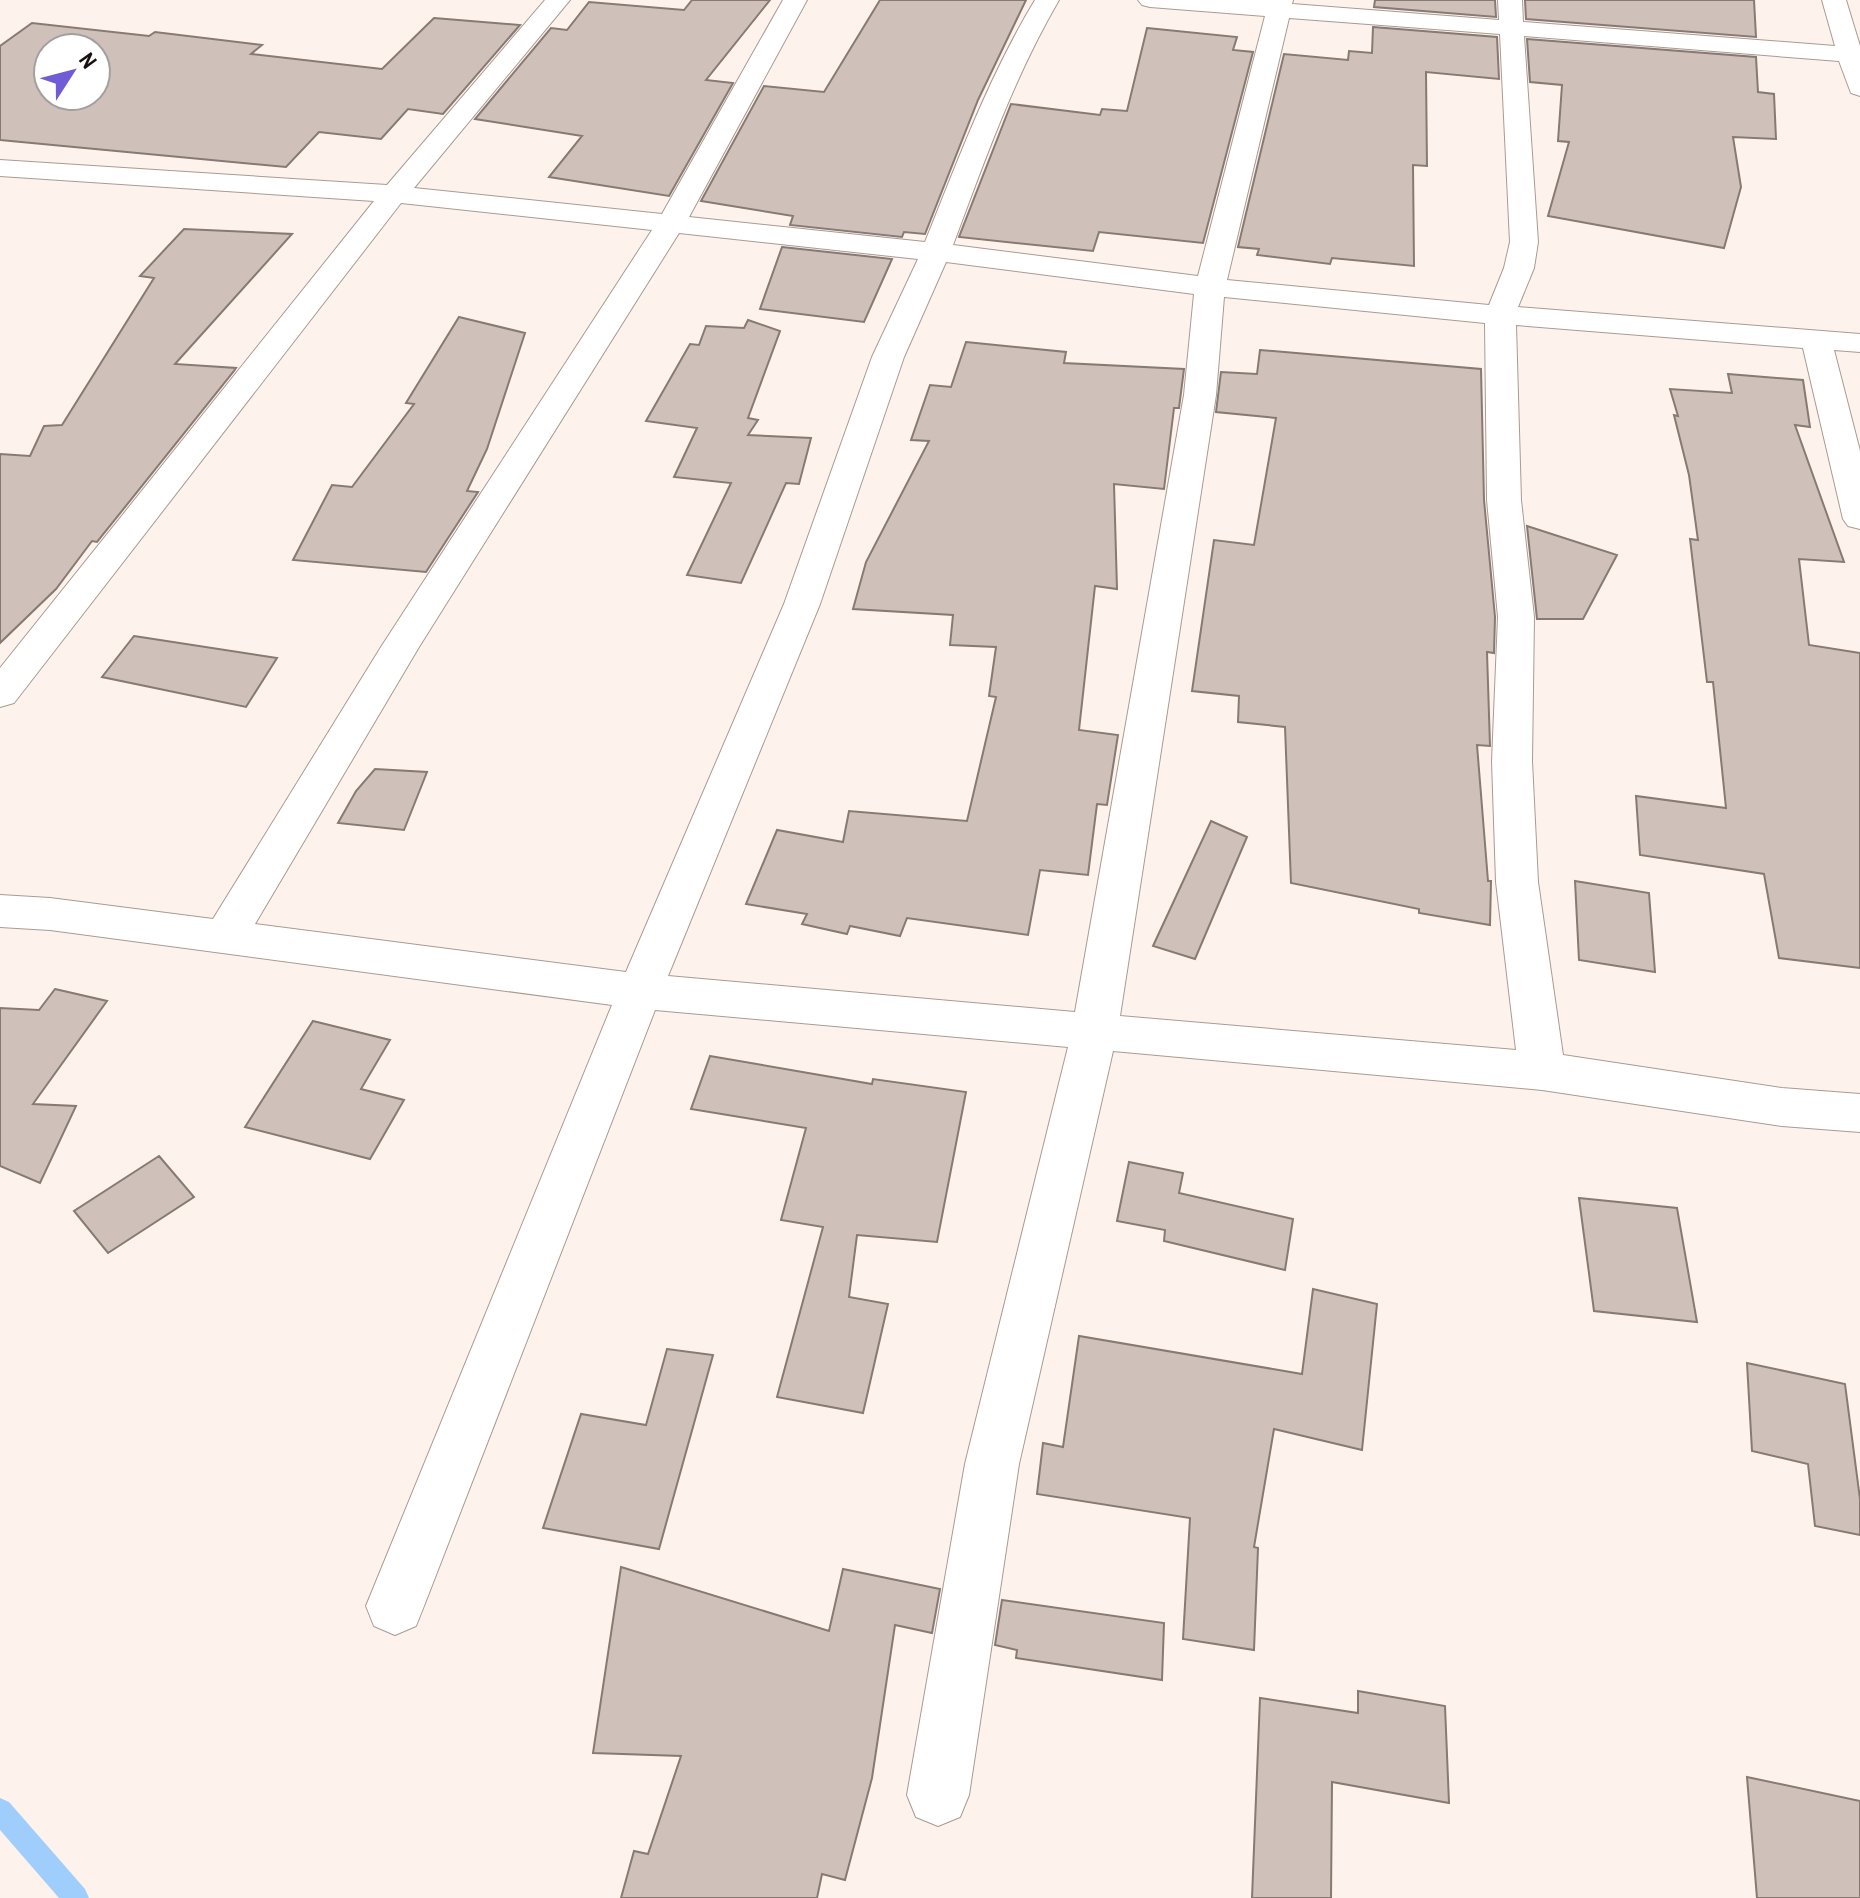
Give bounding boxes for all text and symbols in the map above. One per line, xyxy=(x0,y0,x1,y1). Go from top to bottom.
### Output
north arrow xyxy=(32,32,112,112)
text: N xyxy=(72,46,104,74)

